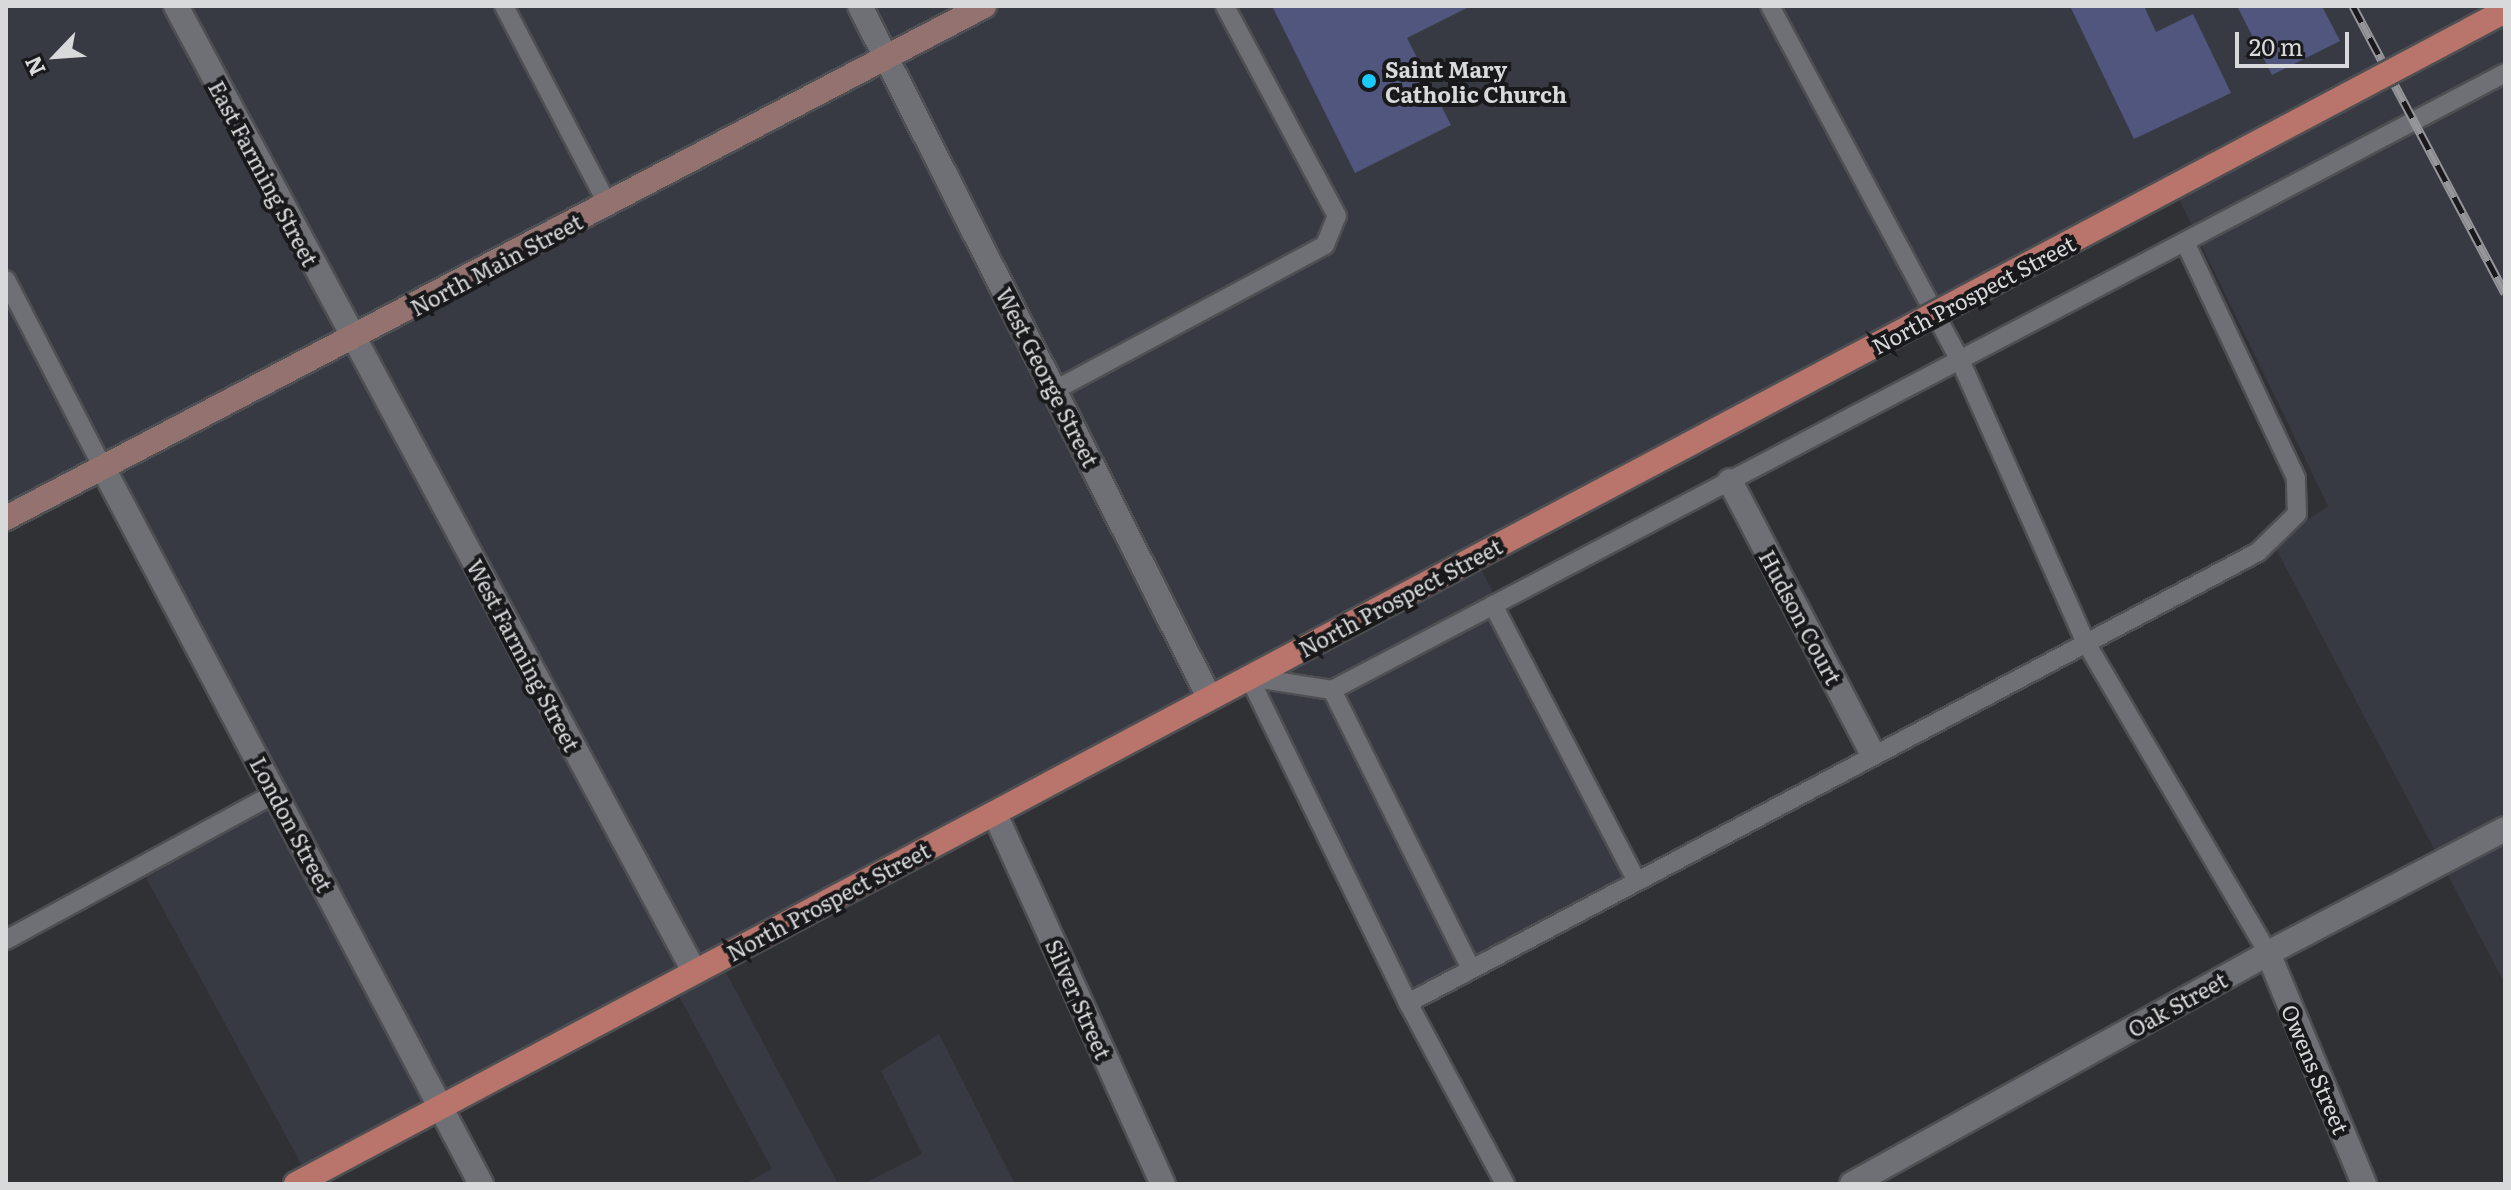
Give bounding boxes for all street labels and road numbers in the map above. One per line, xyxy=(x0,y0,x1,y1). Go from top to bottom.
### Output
street label: East Farming Street xyxy=(204,76,324,270)
street label: North Main Street xyxy=(406,208,586,320)
street label: North Prospect Street xyxy=(1867,229,2079,359)
street label: West George Street xyxy=(991,283,1105,471)
street label: North Prospect Street xyxy=(1294,532,1506,662)
street label: Hudson Court xyxy=(1755,545,1847,689)
street label: West Farming Street xyxy=(462,554,586,756)
street label: London Street xyxy=(245,752,339,896)
street label: North Prospect Street xyxy=(722,836,934,966)
street label: Silver Street xyxy=(1041,935,1117,1063)
street label: Oak Street xyxy=(2123,966,2231,1042)
street label: Owens Street xyxy=(2277,1000,2355,1138)

